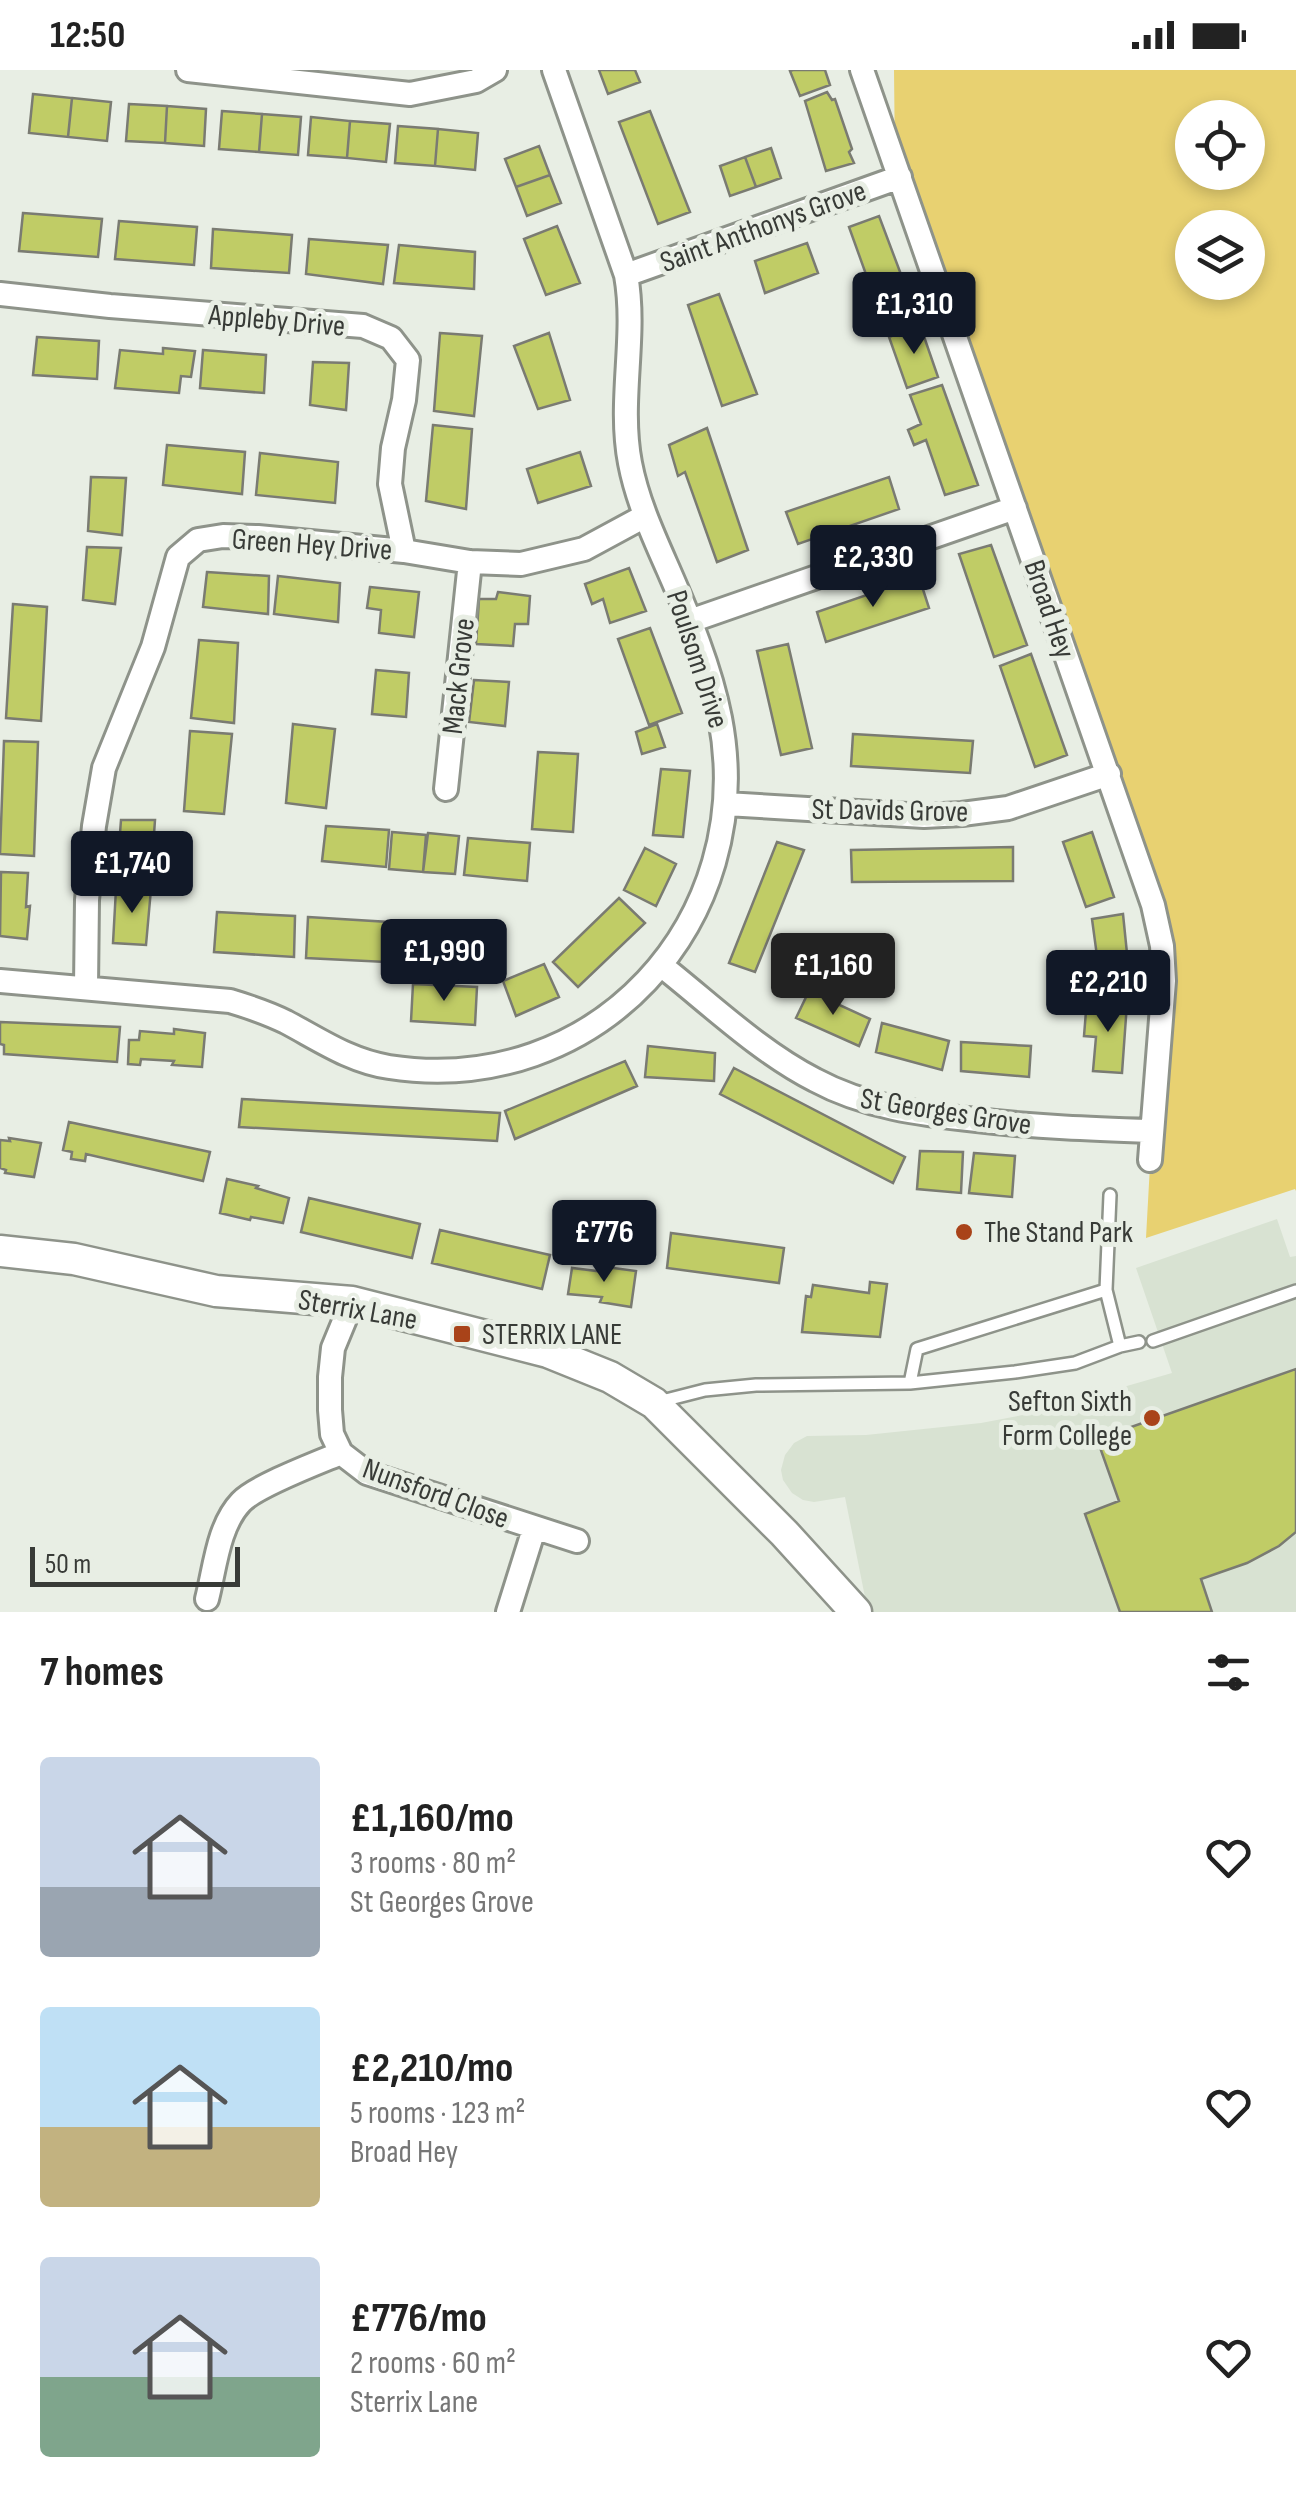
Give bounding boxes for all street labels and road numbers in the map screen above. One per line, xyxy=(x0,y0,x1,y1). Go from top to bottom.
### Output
street label: Saint Anthonys Grove xyxy=(655,173,871,281)
street label: Appleby Drive xyxy=(206,297,347,345)
street label: Green Hey Drive xyxy=(231,521,393,569)
street label: Broad Hey xyxy=(1016,556,1083,664)
street label: Poulsom Drive xyxy=(658,586,736,733)
street label: Mack Grove xyxy=(435,616,483,736)
street label: St Davids Grove xyxy=(811,792,969,830)
street label: St Georges Grove xyxy=(858,1081,1034,1143)
street label: Sterrix Lane xyxy=(296,1282,420,1338)
street label: Nunsford Close xyxy=(358,1451,514,1537)

